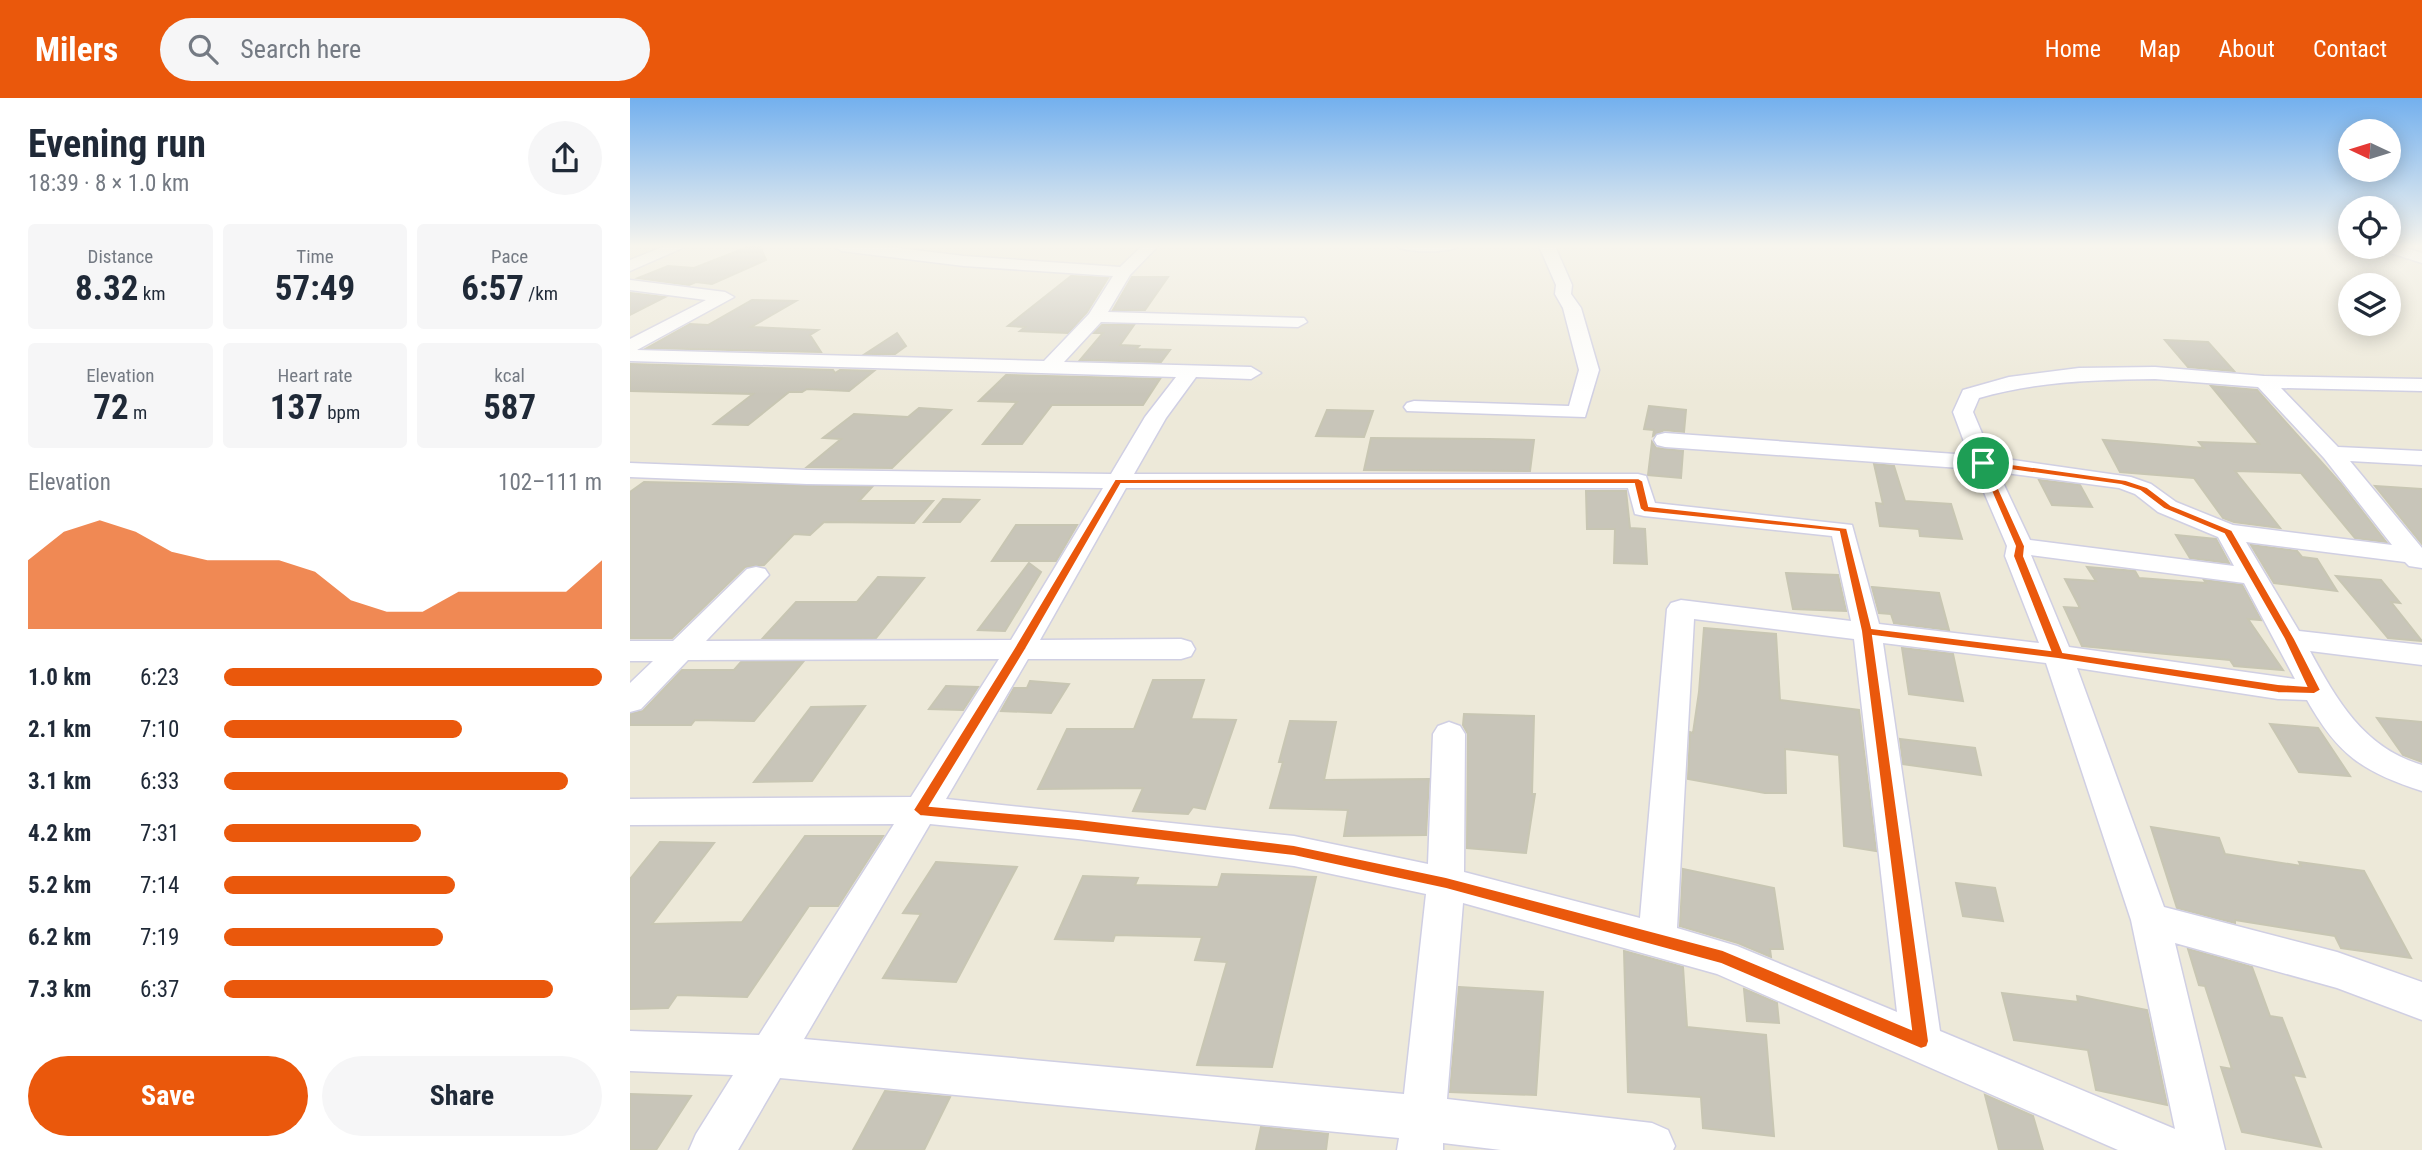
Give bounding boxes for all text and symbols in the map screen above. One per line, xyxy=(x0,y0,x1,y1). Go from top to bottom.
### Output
search box xyxy=(160,18,650,81)
text: Milers xyxy=(35,30,118,69)
icon: search xyxy=(184,30,222,68)
text: Search here xyxy=(240,34,361,64)
text: Home xyxy=(2045,35,2101,63)
text: Map xyxy=(2139,35,2181,63)
text: About xyxy=(2219,35,2275,63)
text: Contact xyxy=(2313,35,2387,63)
north arrow xyxy=(2338,119,2401,182)
map controls xyxy=(2338,119,2401,336)
button: share xyxy=(528,121,602,195)
text: Evening run xyxy=(28,122,206,166)
text: 18:39 · 8 × 1.0 km xyxy=(28,170,189,197)
button: locate xyxy=(2338,196,2401,259)
text: Distance xyxy=(88,245,153,268)
text: Time xyxy=(296,245,334,268)
text: Pace xyxy=(491,245,528,268)
text: 8.32 xyxy=(75,268,138,309)
text: 57:49 xyxy=(275,268,355,309)
text: 6:57 xyxy=(461,268,524,309)
button: layers xyxy=(2338,273,2401,336)
text: km xyxy=(138,282,166,305)
text: /km xyxy=(524,282,558,305)
text: Elevation xyxy=(86,364,155,387)
text: Heart rate xyxy=(277,364,353,387)
text: kcal xyxy=(494,364,525,387)
text: 72 xyxy=(93,387,129,428)
text: 137 xyxy=(270,387,323,428)
text: 587 xyxy=(483,387,536,428)
text: m xyxy=(129,401,147,424)
text: bpm xyxy=(323,401,360,424)
pin xyxy=(1953,433,2013,493)
icon: arrive xyxy=(1964,444,2002,482)
text: Elevation xyxy=(28,469,111,496)
text: 102–111 m xyxy=(498,469,602,496)
text: 1.0 km xyxy=(28,664,91,691)
text: 6:23 xyxy=(140,664,179,691)
text: 2.1 km xyxy=(28,716,91,743)
text: 7:10 xyxy=(140,716,179,743)
text: 3.1 km xyxy=(28,768,91,795)
text: 6:33 xyxy=(140,768,179,795)
text: 4.2 km xyxy=(28,820,91,847)
text: 7:31 xyxy=(140,820,179,847)
text: 5.2 km xyxy=(28,872,91,899)
text: 7:14 xyxy=(140,872,179,899)
text: 6.2 km xyxy=(28,924,91,951)
text: 7:19 xyxy=(140,924,179,951)
text: 7.3 km xyxy=(28,976,91,1003)
text: 6:37 xyxy=(140,976,179,1003)
button: Save xyxy=(28,1056,308,1136)
button: Share xyxy=(322,1056,602,1136)

